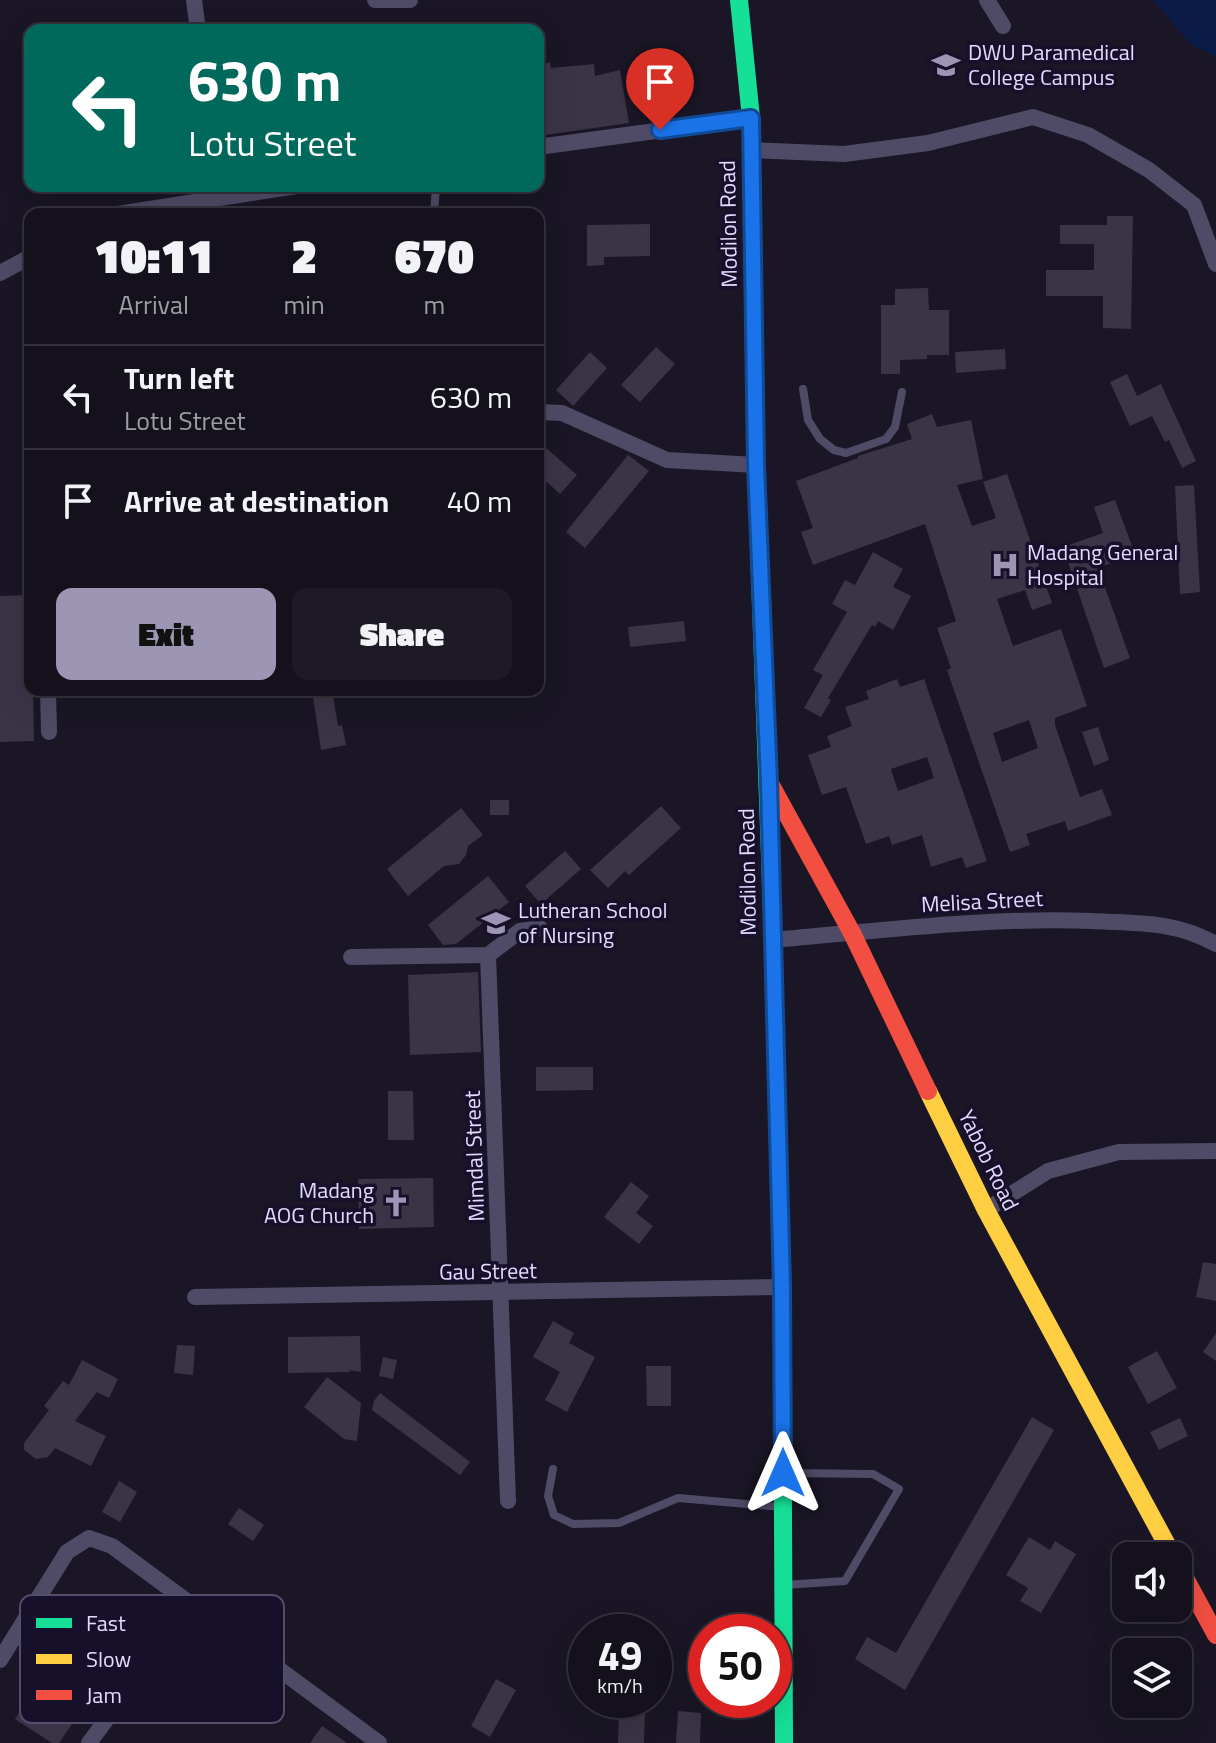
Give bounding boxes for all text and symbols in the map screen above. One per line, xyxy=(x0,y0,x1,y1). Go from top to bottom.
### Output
place label: DWU Paramedical College Campus xyxy=(968,35,1135,94)
text: 630 m xyxy=(188,38,341,123)
pin xyxy=(626,48,694,130)
school or university icon: DWU Paramedical College Campus xyxy=(931,50,961,80)
icon: left xyxy=(56,56,160,160)
icon: arrive xyxy=(638,60,682,104)
text: Lotu Street xyxy=(188,115,356,170)
street label: Modilon Road xyxy=(710,160,746,288)
text: 10:11 xyxy=(94,219,213,292)
text: 2 xyxy=(291,219,317,292)
text: 670 xyxy=(395,219,474,292)
text: Arrival xyxy=(118,285,189,324)
text: min xyxy=(283,285,325,324)
text: m xyxy=(424,285,445,324)
text: Turn left xyxy=(124,355,234,401)
text: 630 m xyxy=(430,374,512,420)
icon: left xyxy=(56,375,100,419)
text: Lotu Street xyxy=(124,401,246,440)
text: Arrive at destination xyxy=(124,478,389,524)
text: 40 m xyxy=(447,478,512,524)
icon: arrive xyxy=(56,479,100,523)
place label: Madang General Hospital xyxy=(1027,535,1178,594)
hospital icon: Madang General Hospital xyxy=(990,550,1020,580)
button: Exit xyxy=(56,588,276,680)
button: Share xyxy=(292,588,512,680)
street label: Modilon Road xyxy=(729,808,765,936)
street label: Melisa Street xyxy=(920,881,1044,921)
place label: Lutheran School of Nursing xyxy=(518,893,668,952)
school or university icon: Lutheran School of Nursing xyxy=(481,908,511,938)
street label: Mimdal Street xyxy=(455,1090,493,1222)
street label: Yabob Road xyxy=(950,1104,1028,1216)
place label: Madang AOG Church xyxy=(264,1173,374,1232)
church icon: Madang AOG Church xyxy=(381,1188,411,1218)
street label: Gau Street xyxy=(439,1253,537,1289)
position arrow xyxy=(741,1431,825,1515)
map controls xyxy=(1112,1542,1192,1718)
button: sound xyxy=(1112,1542,1192,1622)
legend xyxy=(20,1595,284,1723)
text: Fast xyxy=(86,1606,126,1640)
speed limit sign: 50 xyxy=(688,1614,792,1718)
text: 49 xyxy=(598,1625,642,1686)
button: layers xyxy=(1112,1638,1192,1718)
text: Slow xyxy=(86,1642,132,1676)
text: km/h xyxy=(597,1670,643,1701)
text: Jam xyxy=(86,1678,122,1712)

